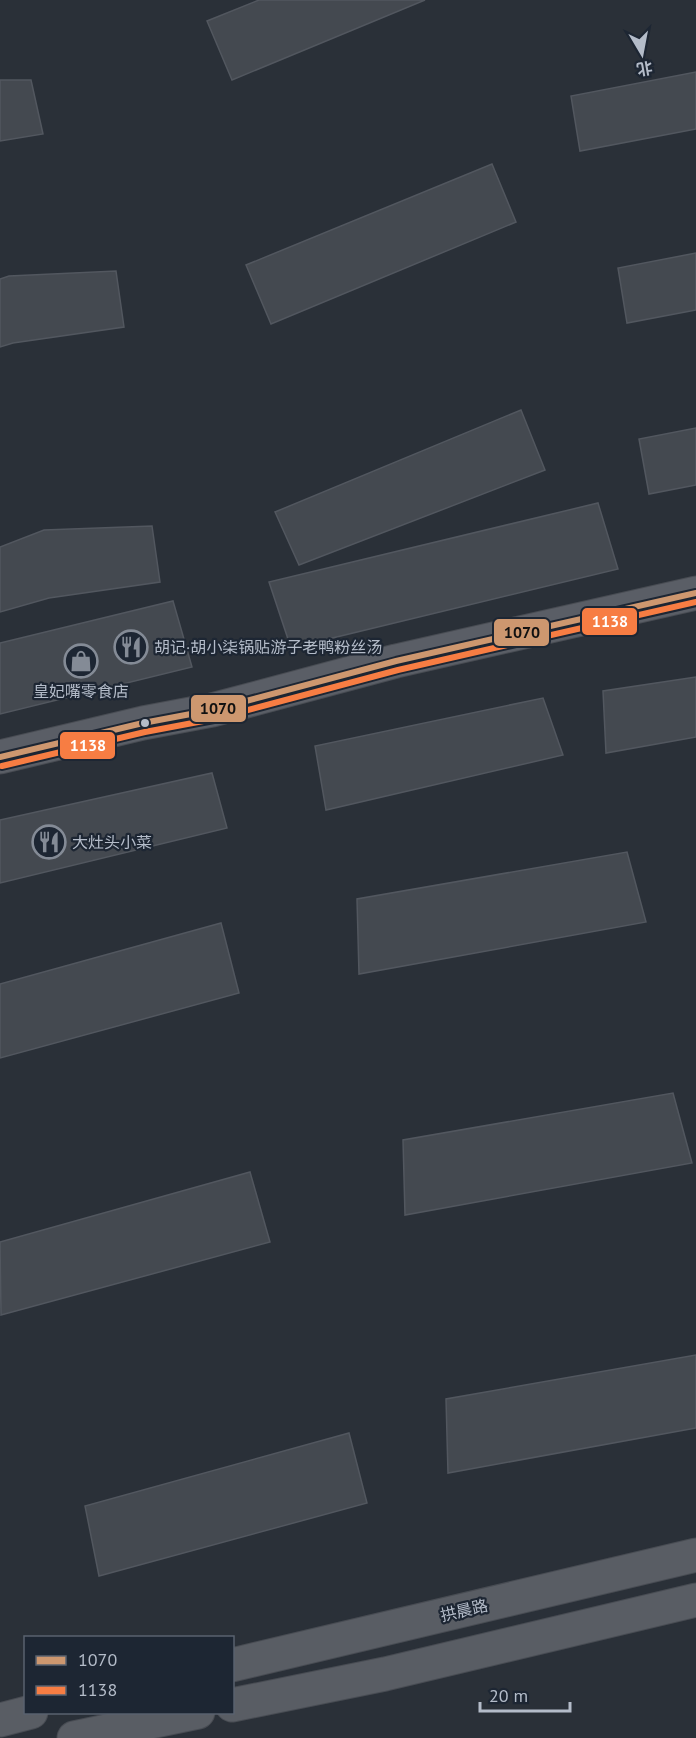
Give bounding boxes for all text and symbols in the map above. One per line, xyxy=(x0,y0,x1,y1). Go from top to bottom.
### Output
north arrow xyxy=(612,24,672,84)
text: 北 xyxy=(635,58,654,80)
line badge: 1138 xyxy=(581,607,638,636)
text: 1138 xyxy=(592,611,628,631)
line badge: 1070 xyxy=(493,618,550,647)
text: 1070 xyxy=(504,622,540,642)
restaurant icon: 胡记·胡小柒锅贴游子老鸭粉丝汤 xyxy=(113,629,149,665)
place label: 胡记·胡小柒锅贴游子老鸭粉丝汤 xyxy=(154,637,382,657)
shop icon: 皇妃嘴零食店 xyxy=(63,643,99,679)
place label: 皇妃嘴零食店 xyxy=(33,681,129,701)
line badge: 1070 xyxy=(190,694,247,723)
text: 1070 xyxy=(200,698,236,718)
unlabelled marker xyxy=(139,717,151,729)
line badge: 1138 xyxy=(59,731,116,760)
text: 1138 xyxy=(70,735,106,755)
restaurant icon: 大灶头小菜 xyxy=(31,824,67,860)
place label: 大灶头小菜 xyxy=(72,832,152,852)
street label: 拱晨路 xyxy=(438,1595,490,1625)
legend xyxy=(24,1636,234,1714)
text: 1070 xyxy=(78,1648,117,1671)
scale bar xyxy=(480,1675,570,1713)
text: 1138 xyxy=(78,1678,117,1701)
text: 20 m xyxy=(489,1684,528,1707)

